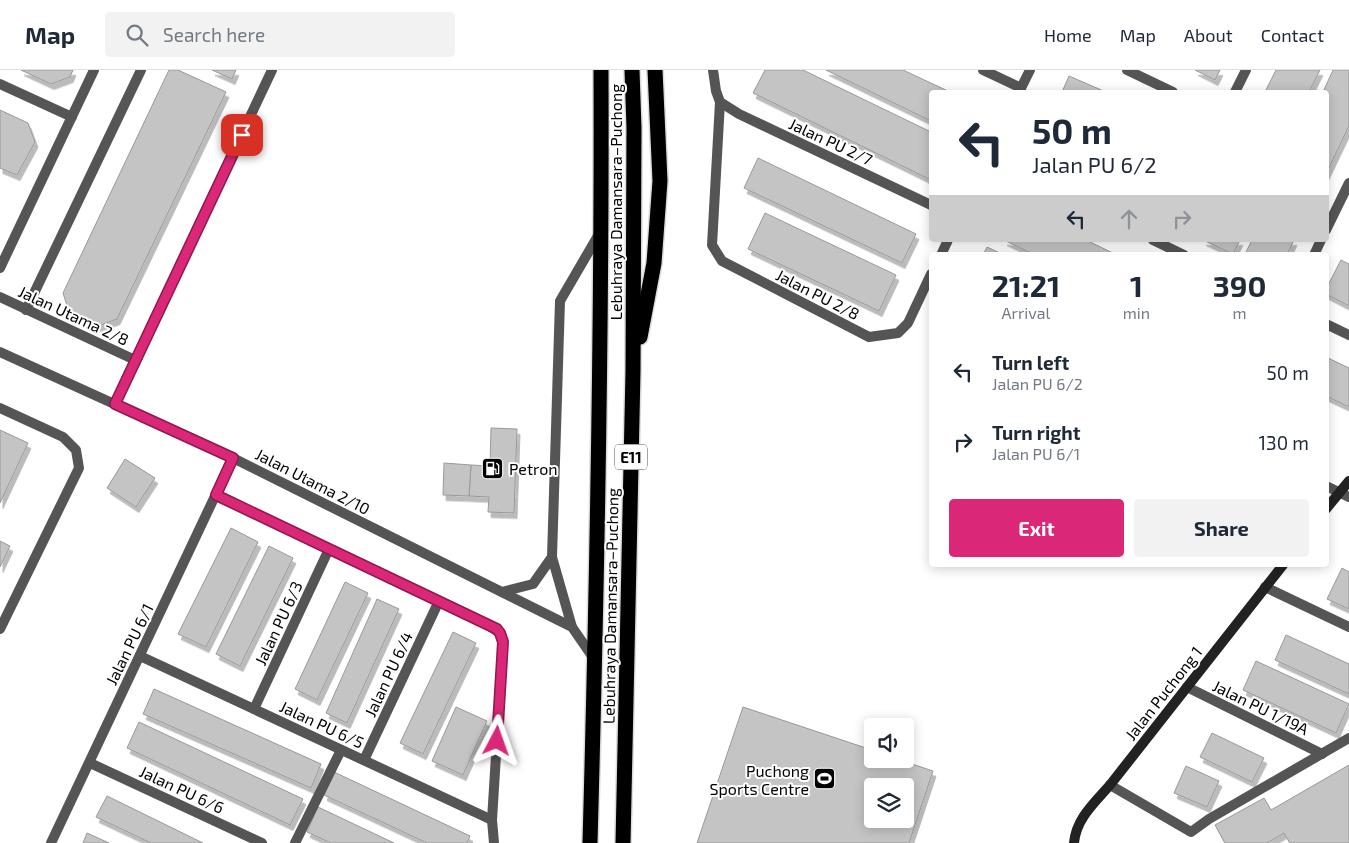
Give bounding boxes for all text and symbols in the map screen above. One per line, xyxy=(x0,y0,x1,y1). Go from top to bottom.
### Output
search box xyxy=(105,12,455,57)
text: Map xyxy=(25,20,75,49)
icon: search xyxy=(123,21,151,49)
text: Search here xyxy=(163,23,265,46)
text: Home xyxy=(1044,24,1092,46)
text: Map xyxy=(1120,24,1156,46)
text: About xyxy=(1184,24,1233,46)
text: Contact xyxy=(1261,24,1324,46)
street label: Lebuhraya Damansara–Puchong xyxy=(606,84,625,320)
text: 50 m xyxy=(1032,109,1112,151)
icon: left xyxy=(949,110,1014,175)
street label: Jalan PU 2/7 xyxy=(786,113,876,169)
pin xyxy=(221,114,263,156)
icon: arrive xyxy=(228,121,256,149)
text: Jalan PU 6/2 xyxy=(1032,151,1157,177)
icon: left xyxy=(1062,205,1090,233)
icon: ahead xyxy=(1115,205,1143,233)
icon: right xyxy=(1168,205,1196,233)
street label: Jalan PU 2/8 xyxy=(773,265,863,323)
text: 21:21 xyxy=(992,267,1060,303)
text: 1 xyxy=(1130,267,1143,303)
text: 390 xyxy=(1213,267,1266,303)
street label: Jalan Utama 2/8 xyxy=(16,281,132,349)
text: Arrival xyxy=(1002,303,1050,322)
text: min xyxy=(1123,303,1150,322)
text: m xyxy=(1233,303,1247,322)
text: Turn left xyxy=(992,351,1069,374)
icon: left xyxy=(949,358,977,386)
text: 50 m xyxy=(1266,361,1309,384)
text: Jalan PU 6/2 xyxy=(992,374,1083,393)
text: Turn right xyxy=(992,421,1080,444)
icon: right xyxy=(949,428,977,456)
text: 130 m xyxy=(1259,431,1309,454)
street label: Jalan Utama 2/10 xyxy=(253,444,373,518)
road number: E11 xyxy=(615,444,647,470)
text: Jalan PU 6/1 xyxy=(992,444,1080,463)
fuel station icon: Petron xyxy=(481,456,505,480)
place label: Petron xyxy=(509,459,558,478)
street label: Lebuhraya Damansara–Puchong xyxy=(598,488,622,724)
button: Exit xyxy=(949,499,1124,557)
button: Share xyxy=(1134,499,1309,557)
street label: Jalan PU 6/3 xyxy=(250,578,306,668)
street label: Jalan PU 6/1 xyxy=(101,600,157,688)
street label: Jalan PU 6/4 xyxy=(360,628,416,720)
street label: Jalan Puchong 1 xyxy=(1121,642,1205,744)
street label: Jalan PU 1/19A xyxy=(1210,676,1312,738)
street label: Jalan PU 6/5 xyxy=(277,696,367,752)
position arrow xyxy=(470,714,522,766)
map controls xyxy=(864,718,914,828)
button: sound xyxy=(864,718,914,768)
street label: Jalan PU 6/6 xyxy=(137,761,227,817)
place label: Puchong Sports Centre xyxy=(710,761,809,798)
sports icon: Puchong Sports Centre xyxy=(813,767,837,791)
button: layers xyxy=(864,778,914,828)

